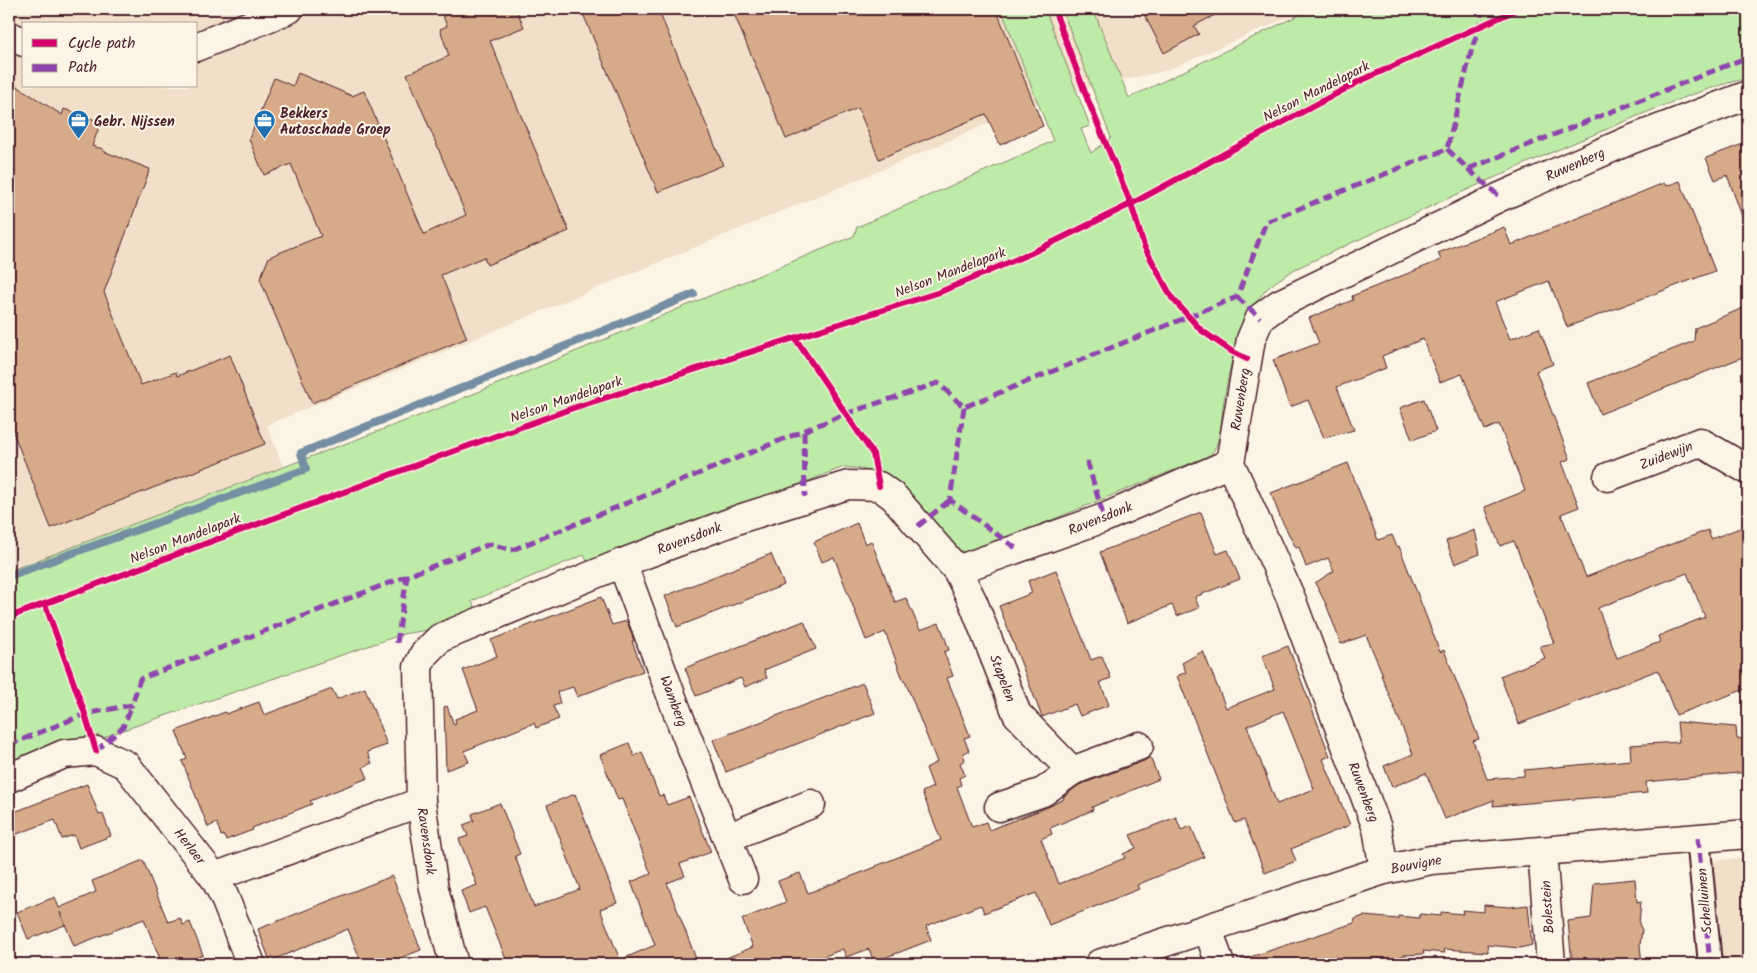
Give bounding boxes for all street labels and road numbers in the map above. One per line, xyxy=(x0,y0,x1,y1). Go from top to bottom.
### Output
street label: Nelson Mandelapark xyxy=(1259,55,1374,128)
street label: Ruwenberg xyxy=(1542,142,1609,188)
street label: Nelson Mandelapark xyxy=(892,241,1010,304)
street label: Ruwenberg xyxy=(1225,366,1257,432)
street label: Nelson Mandelapark xyxy=(507,370,626,429)
street label: Zuidewijn xyxy=(1636,436,1696,476)
street label: Ravensdonk xyxy=(1065,496,1136,542)
street label: Nelson Mandelapark xyxy=(127,507,245,570)
street label: Ravensdonk xyxy=(654,516,725,561)
street label: Stapelen xyxy=(983,651,1021,705)
street label: Wamberg xyxy=(653,672,693,730)
street label: Ruwenberg xyxy=(1342,759,1385,826)
street label: Ravensdonk xyxy=(410,806,442,877)
street label: Herlaer xyxy=(168,824,211,871)
street label: Bouvigne xyxy=(1389,849,1444,881)
street label: Schelluinen xyxy=(1691,867,1719,935)
street label: Bolestein xyxy=(1535,879,1561,934)

